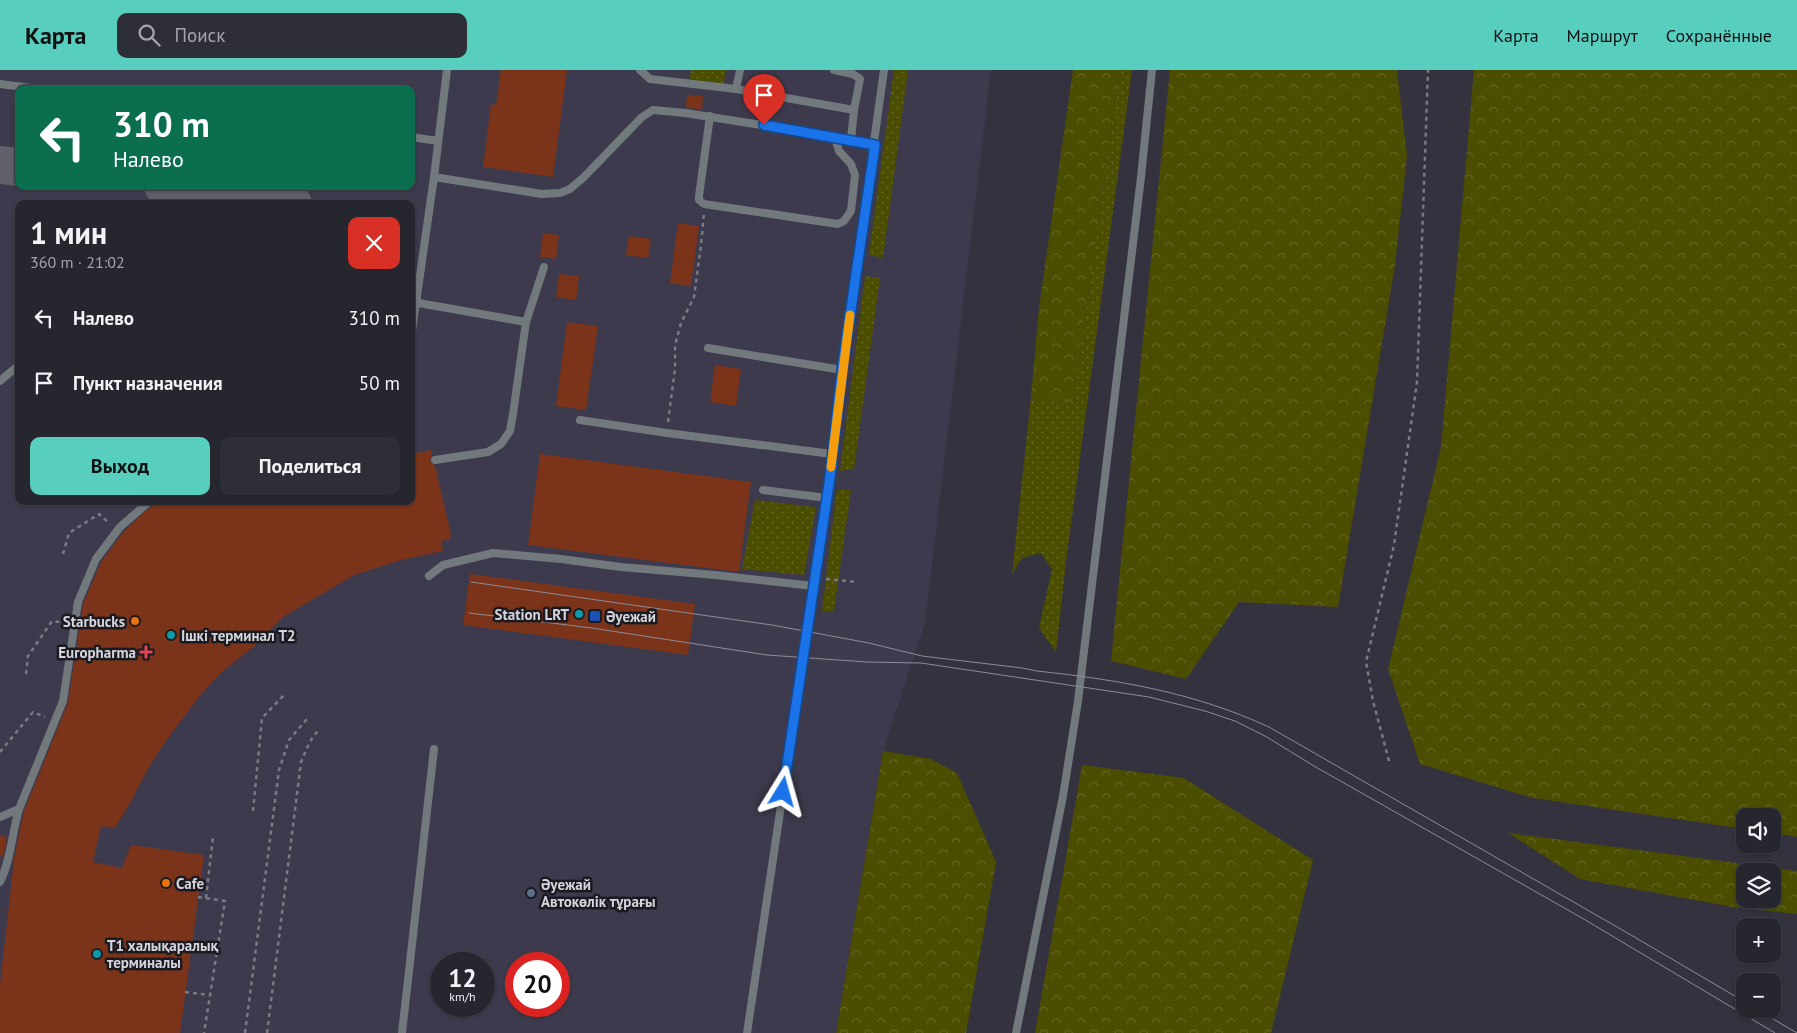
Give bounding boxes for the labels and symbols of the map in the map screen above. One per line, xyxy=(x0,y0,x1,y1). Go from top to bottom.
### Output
pin xyxy=(743,74,785,125)
place label: Station LRT xyxy=(495,605,569,624)
place label: Әуежай xyxy=(606,607,656,626)
marker: Station LRT xyxy=(573,608,585,620)
marker: Әуежай xyxy=(588,609,602,623)
place label: Starbucks xyxy=(63,612,125,631)
marker: Starbucks xyxy=(129,615,141,627)
place label: Ішкі терминал T2 xyxy=(181,626,296,645)
marker: Ішкі терминал T2 xyxy=(165,629,177,641)
place label: Europharma xyxy=(58,643,136,662)
marker: Europharma xyxy=(140,646,152,658)
position arrow xyxy=(756,765,808,817)
place label: Cafe xyxy=(176,874,204,893)
place label: Әуежай Автокөлік тұрағы xyxy=(541,875,656,911)
marker: Cafe xyxy=(160,877,172,889)
marker: Әуежай Автокөлік тұрағы xyxy=(525,887,537,899)
place label: T1 халықаралық терминалы xyxy=(107,936,219,972)
marker: T1 халықаралық терминалы xyxy=(91,948,103,960)
speed limit sign: 20 xyxy=(505,952,570,1017)

